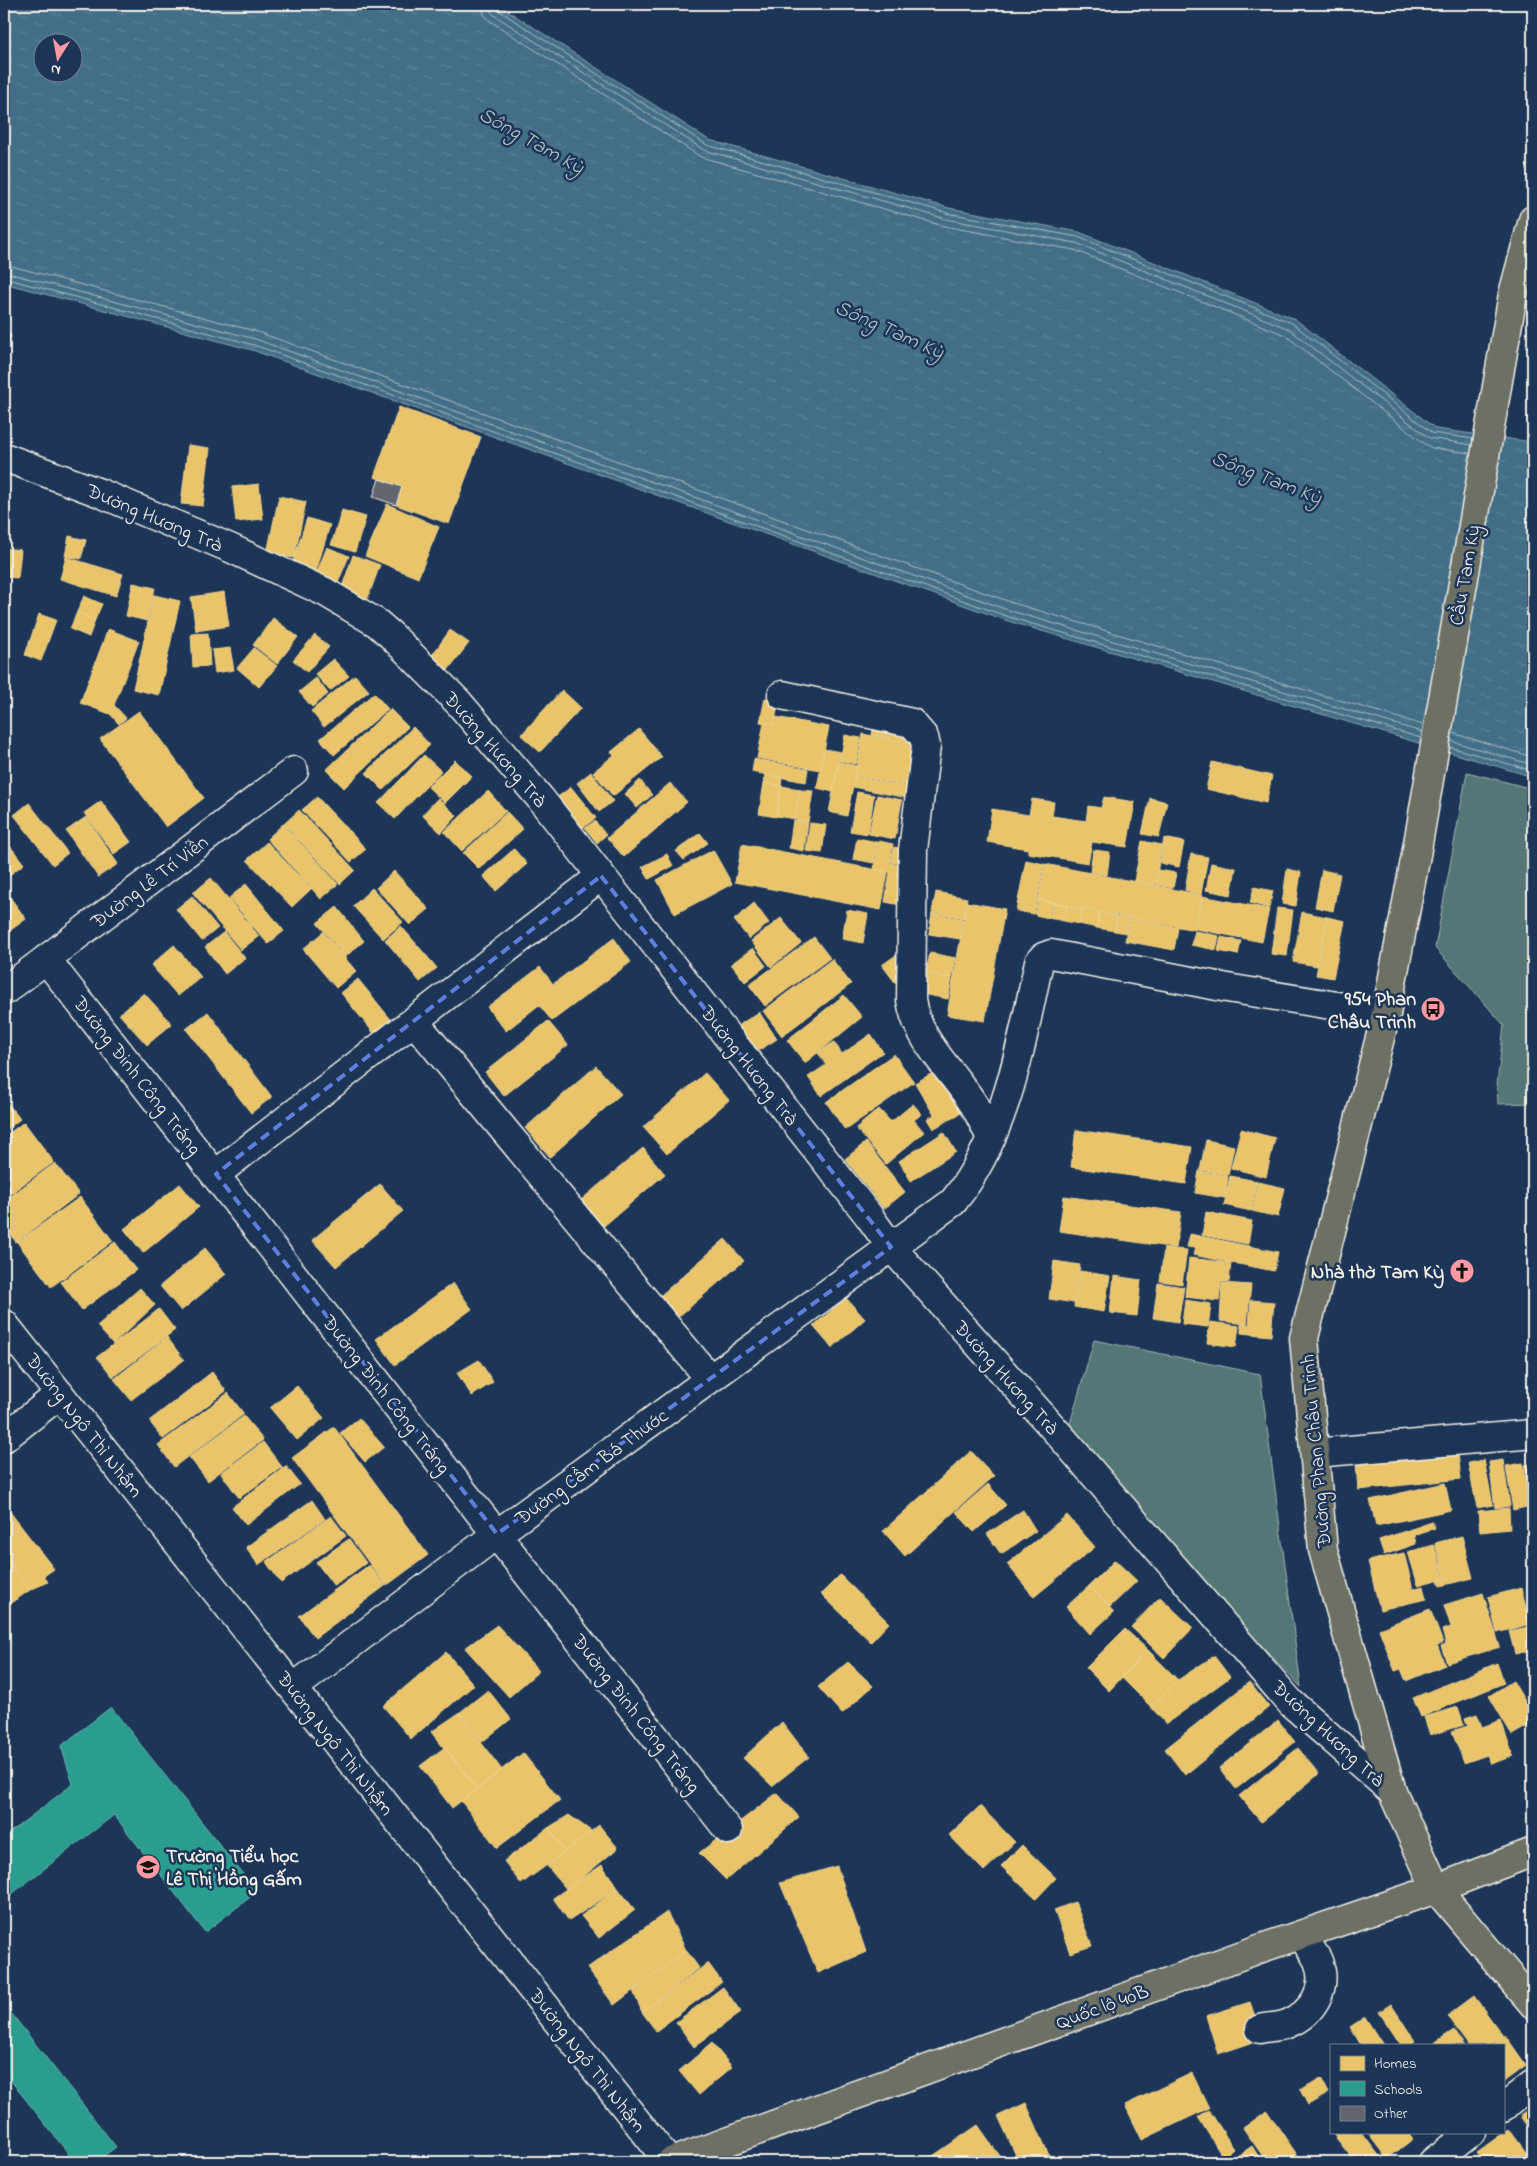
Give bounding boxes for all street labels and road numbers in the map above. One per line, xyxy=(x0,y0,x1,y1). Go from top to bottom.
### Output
street label: Đường Hương Trà xyxy=(80,477,227,562)
street label: Cầu Tam Kỳ xyxy=(1443,523,1490,628)
street label: Đường Hương Trà xyxy=(434,686,553,816)
street label: Đường Lê Trí Viễn xyxy=(85,829,216,938)
street label: Đường Đinh Công Tráng xyxy=(63,990,207,1163)
street label: Đường Hương Trà xyxy=(690,1000,804,1133)
street label: Đường Đinh Công Tráng xyxy=(312,1309,456,1482)
street label: Đường Hương Trà xyxy=(944,1314,1065,1443)
street label: Đường Ngô Thì Nhậm xyxy=(16,1347,149,1506)
street label: Đường Phan Châu Trinh xyxy=(1295,1353,1341,1550)
street label: Đường Cầm Bá Thước xyxy=(509,1402,676,1535)
street label: Đường Đinh Công Tráng xyxy=(562,1628,706,1801)
street label: Đường Ngô Thì Nhậm xyxy=(267,1665,400,1824)
street label: Đường Hương Trà xyxy=(1263,1674,1390,1796)
street label: Quốc lộ 40B xyxy=(1052,1978,1153,2039)
street label: Đường Ngô Thì Nhậm xyxy=(519,1982,652,2141)

